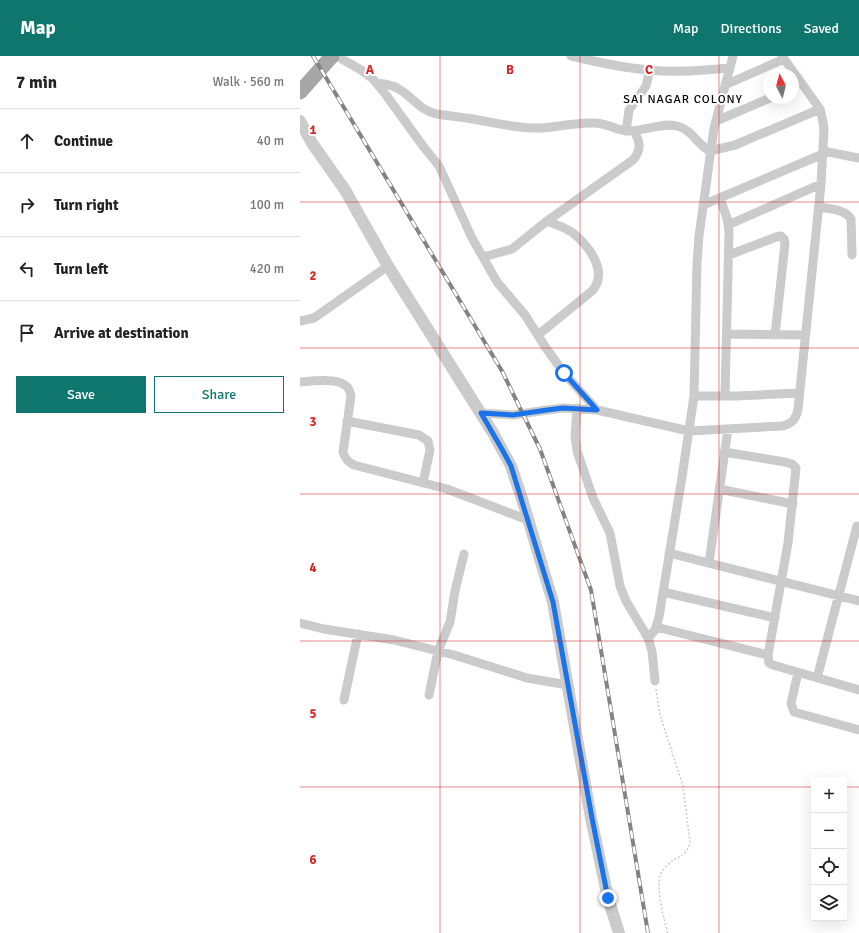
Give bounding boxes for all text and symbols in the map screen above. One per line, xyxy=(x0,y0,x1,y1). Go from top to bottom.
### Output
text: Map xyxy=(20,16,56,40)
text: Map xyxy=(673,20,699,37)
text: Directions xyxy=(721,20,782,37)
text: Saved xyxy=(804,20,839,37)
text: A xyxy=(366,62,375,78)
text: B xyxy=(506,62,514,78)
text: C xyxy=(645,62,653,78)
north arrow xyxy=(763,68,799,104)
text: 7 min xyxy=(16,72,57,93)
text: Walk · 560 m xyxy=(213,74,284,90)
district label: SAI NAGAR COLONY xyxy=(623,92,743,107)
text: 1 xyxy=(309,122,317,138)
icon: ahead xyxy=(16,130,38,152)
text: Continue xyxy=(54,132,113,150)
text: 40 m xyxy=(257,133,284,149)
icon: right xyxy=(16,194,38,216)
text: Turn right xyxy=(54,196,119,214)
text: 100 m xyxy=(250,197,284,213)
icon: left xyxy=(16,258,38,280)
text: Turn left xyxy=(54,260,108,278)
text: 420 m xyxy=(250,261,284,277)
text: 2 xyxy=(309,268,317,284)
icon: arrive xyxy=(16,322,38,344)
text: Arrive at destination xyxy=(54,324,189,342)
route start xyxy=(555,364,573,382)
button: Save xyxy=(16,376,146,413)
button: Share xyxy=(154,376,284,413)
text: 3 xyxy=(309,414,317,430)
text: 4 xyxy=(309,560,317,576)
text: 5 xyxy=(309,706,317,722)
map controls xyxy=(811,777,847,921)
button: + xyxy=(811,777,847,813)
button: − xyxy=(811,813,847,849)
button: locate xyxy=(811,849,847,885)
text: 6 xyxy=(309,852,317,868)
button: layers xyxy=(811,885,847,921)
route end xyxy=(599,889,617,907)

